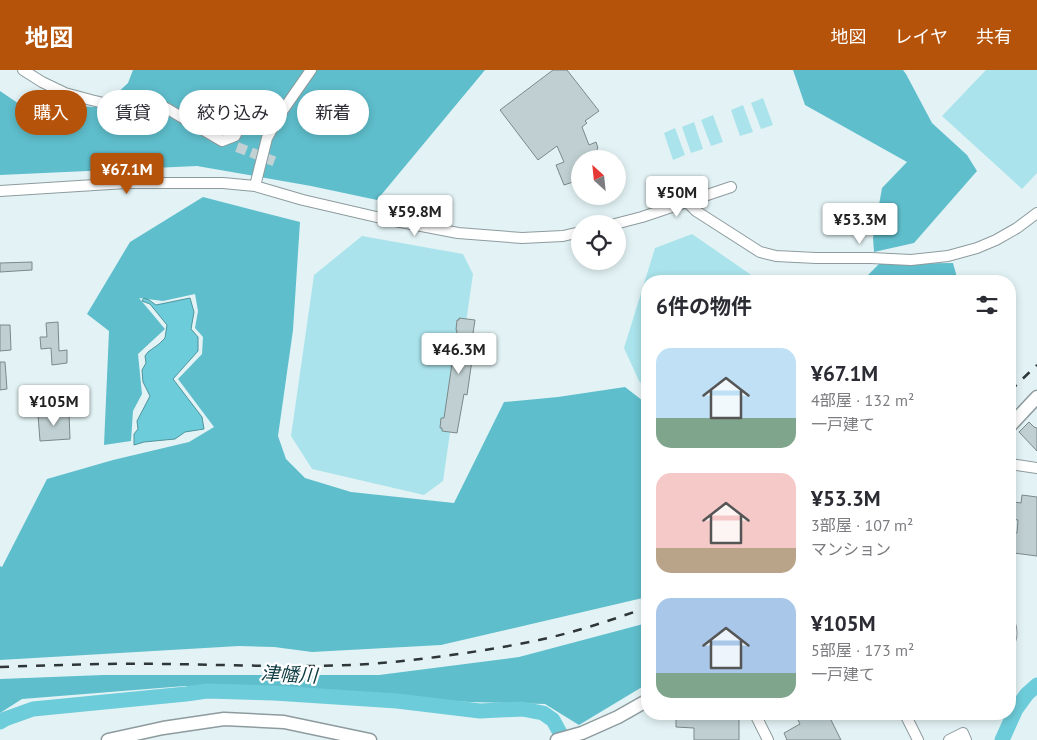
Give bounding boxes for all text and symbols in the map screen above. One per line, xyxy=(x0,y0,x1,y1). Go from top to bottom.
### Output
text: 地図 xyxy=(25,22,73,53)
text: 地図 xyxy=(831,25,867,48)
text: レイヤ xyxy=(895,25,948,48)
text: 共有 xyxy=(976,25,1012,48)
chip: 購入 xyxy=(15,90,87,135)
chip: 賃貸 xyxy=(97,90,169,135)
chip: 絞り込み xyxy=(179,90,287,135)
chip: 新着 xyxy=(297,90,369,135)
north arrow xyxy=(571,150,626,205)
map controls xyxy=(571,150,626,270)
pin: ¥67.1M xyxy=(86,152,168,195)
text: ¥67.1M xyxy=(101,159,153,179)
pin: ¥50M xyxy=(647,176,707,218)
text: ¥50M xyxy=(657,182,697,202)
pin: ¥59.8M xyxy=(374,194,456,237)
text: ¥59.8M xyxy=(388,201,442,221)
pin: ¥53.3M xyxy=(819,202,901,245)
text: ¥53.3M xyxy=(833,209,887,229)
button: locate xyxy=(571,215,626,270)
icon: filters xyxy=(973,291,1001,319)
text: 6件の物件 xyxy=(656,293,752,320)
pin: ¥46.3M xyxy=(418,332,500,375)
text: ¥46.3M xyxy=(432,339,486,359)
text: ¥67.1M xyxy=(811,360,878,387)
icon: home xyxy=(696,368,756,428)
pin: ¥105M xyxy=(19,384,89,427)
text: 4部屋 · 132 m² xyxy=(811,390,914,410)
text: ¥105M xyxy=(29,391,79,411)
text: 一戸建て xyxy=(811,414,875,434)
text: ¥53.3M xyxy=(811,485,881,512)
icon: home xyxy=(696,493,756,553)
text: 3部屋 · 107 m² xyxy=(811,515,913,535)
text: マンション xyxy=(811,539,891,559)
text: ¥105M xyxy=(811,610,875,637)
icon: home xyxy=(696,618,756,678)
text: 5部屋 · 173 m² xyxy=(811,640,914,660)
water label: 津幡川 xyxy=(260,661,320,688)
text: 一戸建て xyxy=(811,664,875,684)

